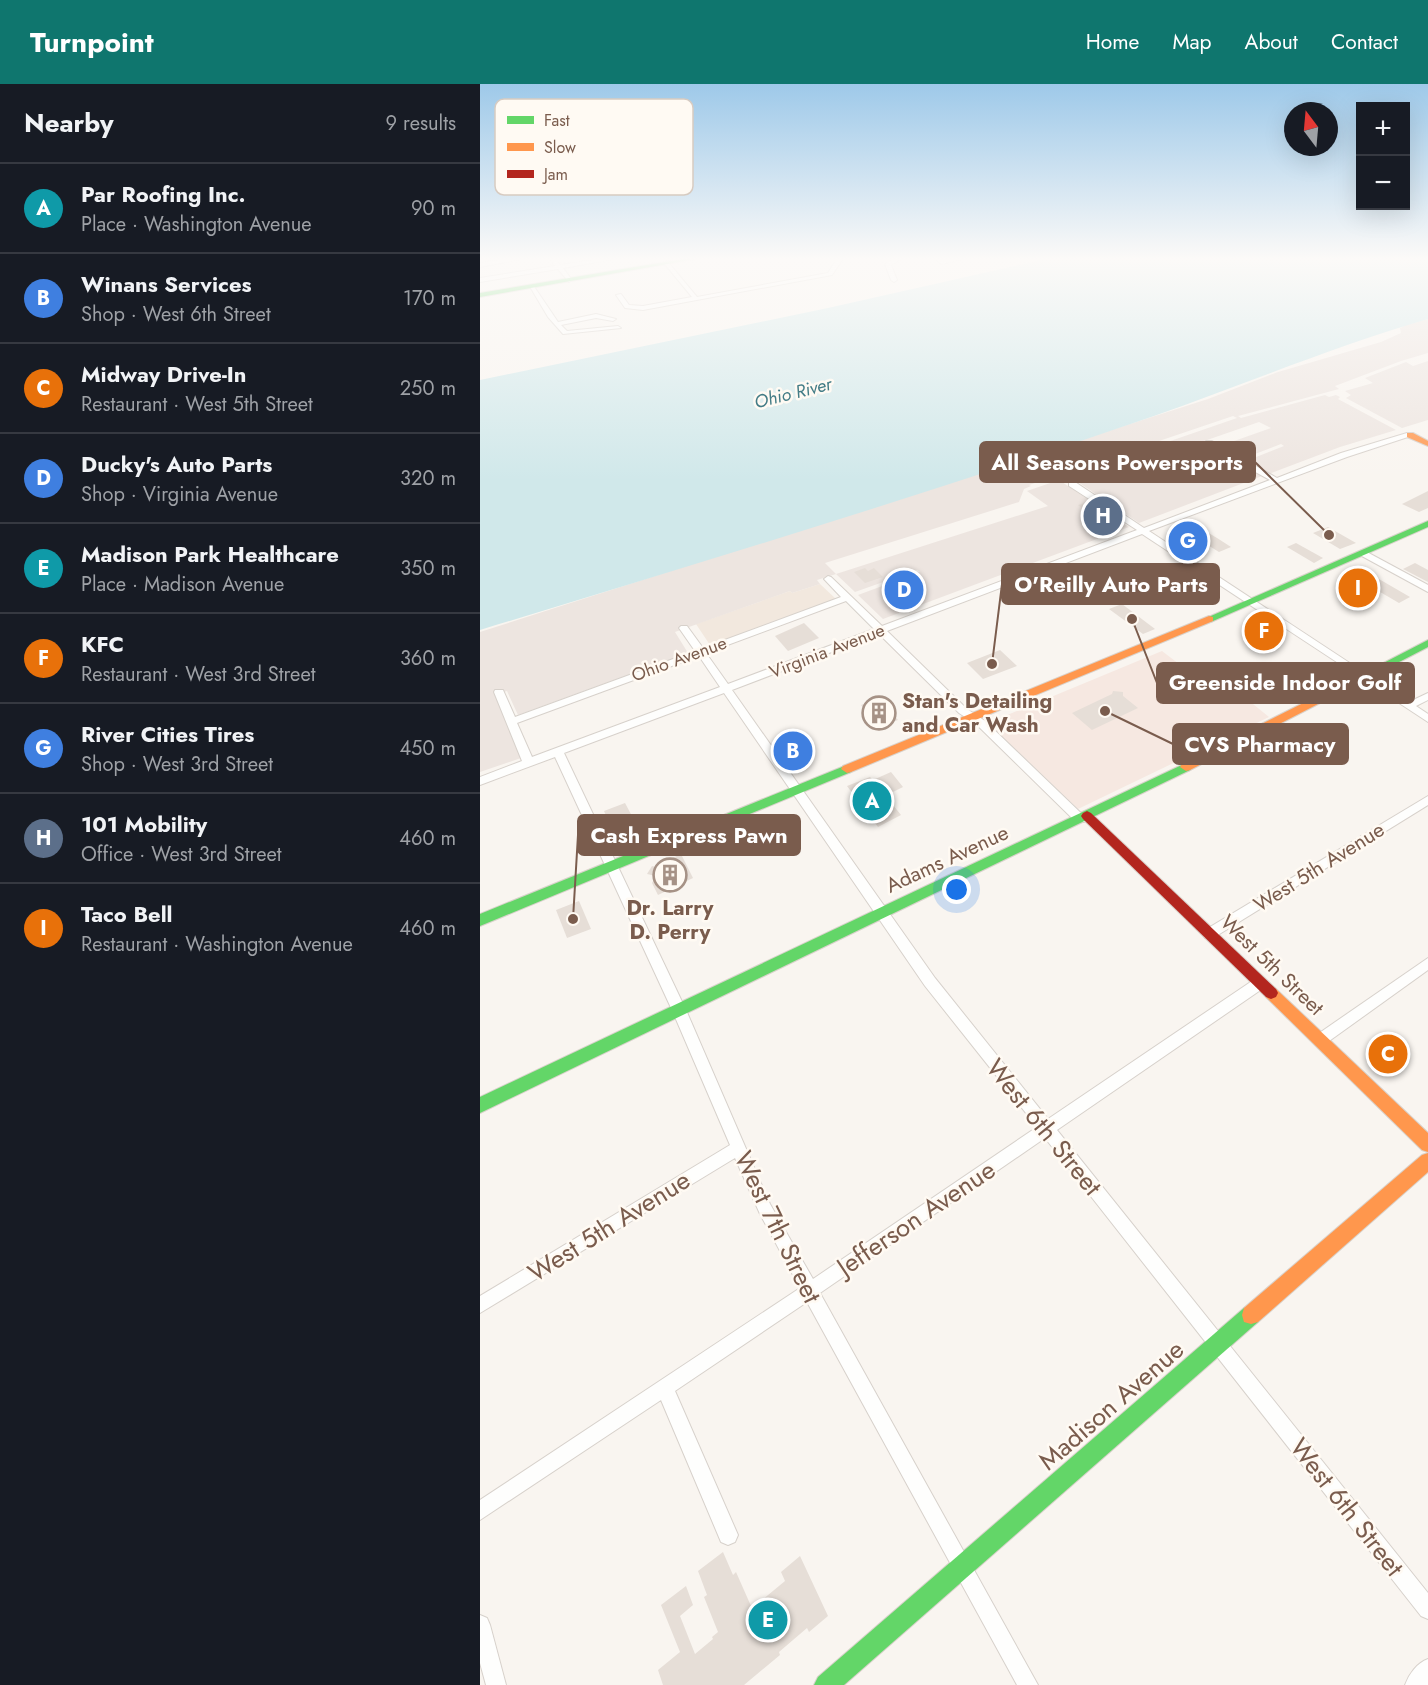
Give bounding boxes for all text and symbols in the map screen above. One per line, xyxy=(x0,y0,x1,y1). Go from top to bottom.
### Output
text: Turnpoint xyxy=(30,22,154,63)
text: Home xyxy=(1086,27,1139,57)
text: Map xyxy=(1172,27,1212,57)
text: About xyxy=(1245,27,1298,57)
text: Contact xyxy=(1331,27,1398,57)
legend xyxy=(495,99,693,195)
north arrow xyxy=(1284,102,1338,156)
map controls xyxy=(1356,102,1410,210)
button: + xyxy=(1356,102,1410,156)
text: Nearby xyxy=(24,104,113,142)
text: 9 results xyxy=(386,109,456,138)
text: Fast xyxy=(544,109,570,132)
text: Slow xyxy=(544,136,576,159)
button: − xyxy=(1356,156,1410,210)
text: Jam xyxy=(542,163,568,186)
text: Par Roofing Inc. xyxy=(81,178,246,210)
text: A xyxy=(36,194,51,223)
text: 90 m xyxy=(411,194,456,223)
text: Place · Washington Avenue xyxy=(81,210,312,239)
text: Winans Services xyxy=(81,268,252,300)
text: B xyxy=(37,284,50,313)
text: 170 m xyxy=(403,284,456,313)
text: Shop · West 6th Street xyxy=(81,300,271,329)
text: Midway Drive-In xyxy=(81,358,247,390)
water label: Ohio River xyxy=(751,371,836,415)
text: C xyxy=(36,374,51,403)
text: 250 m xyxy=(400,374,456,403)
text: Restaurant · West 5th Street xyxy=(81,390,313,419)
callout: All Seasons Powersports xyxy=(980,442,1255,482)
text: All Seasons Powersports xyxy=(990,446,1243,478)
text: Ducky's Auto Parts xyxy=(81,448,272,480)
text: D xyxy=(36,464,51,493)
text: 320 m xyxy=(400,464,456,493)
text: Shop · Virginia Avenue xyxy=(81,480,278,509)
pin: H xyxy=(1084,494,1122,538)
pin: G xyxy=(1168,518,1208,564)
text: Madison Park Healthcare xyxy=(81,538,339,570)
text: E xyxy=(37,554,50,583)
text: 350 m xyxy=(400,554,456,583)
callout: O'Reilly Auto Parts xyxy=(1002,564,1219,604)
pin: I xyxy=(1338,566,1378,610)
pin: D xyxy=(884,568,924,612)
text: O'Reilly Auto Parts xyxy=(1014,568,1208,600)
text: Place · Madison Avenue xyxy=(81,570,284,599)
pin: F xyxy=(1244,608,1284,654)
street label: Virginia Avenue xyxy=(766,617,888,685)
text: KFC xyxy=(81,628,124,660)
street label: Ohio Avenue xyxy=(628,630,730,688)
text: F xyxy=(38,644,49,673)
text: 360 m xyxy=(400,644,456,673)
text: Restaurant · West 3rd Street xyxy=(81,660,316,689)
callout: Greenside Indoor Golf xyxy=(1157,663,1414,703)
text: Greenside Indoor Golf xyxy=(1169,666,1403,698)
place label: Stan's Detailing and Car Wash xyxy=(902,686,1052,740)
building icon: Stan's Detailing and Car Wash xyxy=(861,695,897,731)
text: River Cities Tires xyxy=(81,718,254,750)
callout: CVS Pharmacy xyxy=(1173,724,1348,764)
pin: B xyxy=(774,728,812,774)
text: CVS Pharmacy xyxy=(1185,728,1336,760)
text: G xyxy=(35,734,52,763)
text: 450 m xyxy=(399,734,456,763)
text: Shop · West 3rd Street xyxy=(81,750,273,779)
pin: A xyxy=(852,778,892,824)
text: 101 Mobility xyxy=(81,808,207,840)
callout: Cash Express Pawn xyxy=(578,815,800,855)
street label: West 5th Avenue xyxy=(1248,815,1390,919)
street label: Adams Avenue xyxy=(881,817,1014,901)
text: Cash Express Pawn xyxy=(590,819,788,851)
text: H xyxy=(36,824,51,853)
text: 460 m xyxy=(399,824,456,853)
text: Office · West 3rd Street xyxy=(81,840,282,869)
building icon: Dr. Larry D. Perry xyxy=(652,857,688,893)
your location xyxy=(942,875,971,904)
place label: Dr. Larry D. Perry xyxy=(626,893,715,947)
text: Taco Bell xyxy=(81,898,173,930)
street label: West 5th Street xyxy=(1213,908,1331,1022)
text: I xyxy=(40,914,47,943)
text: 460 m xyxy=(399,914,456,943)
text: Restaurant · Washington Avenue xyxy=(81,930,353,959)
pin: C xyxy=(1368,1032,1408,1076)
street label: West 6th Street xyxy=(977,1050,1112,1204)
street label: West 7th Street xyxy=(725,1145,832,1310)
street label: Jefferson Avenue xyxy=(827,1151,1003,1287)
street label: West 5th Avenue xyxy=(521,1161,697,1291)
street label: Madison Avenue xyxy=(1030,1331,1192,1479)
street label: West 6th Street xyxy=(1281,1430,1414,1585)
pin: E xyxy=(748,1598,788,1642)

